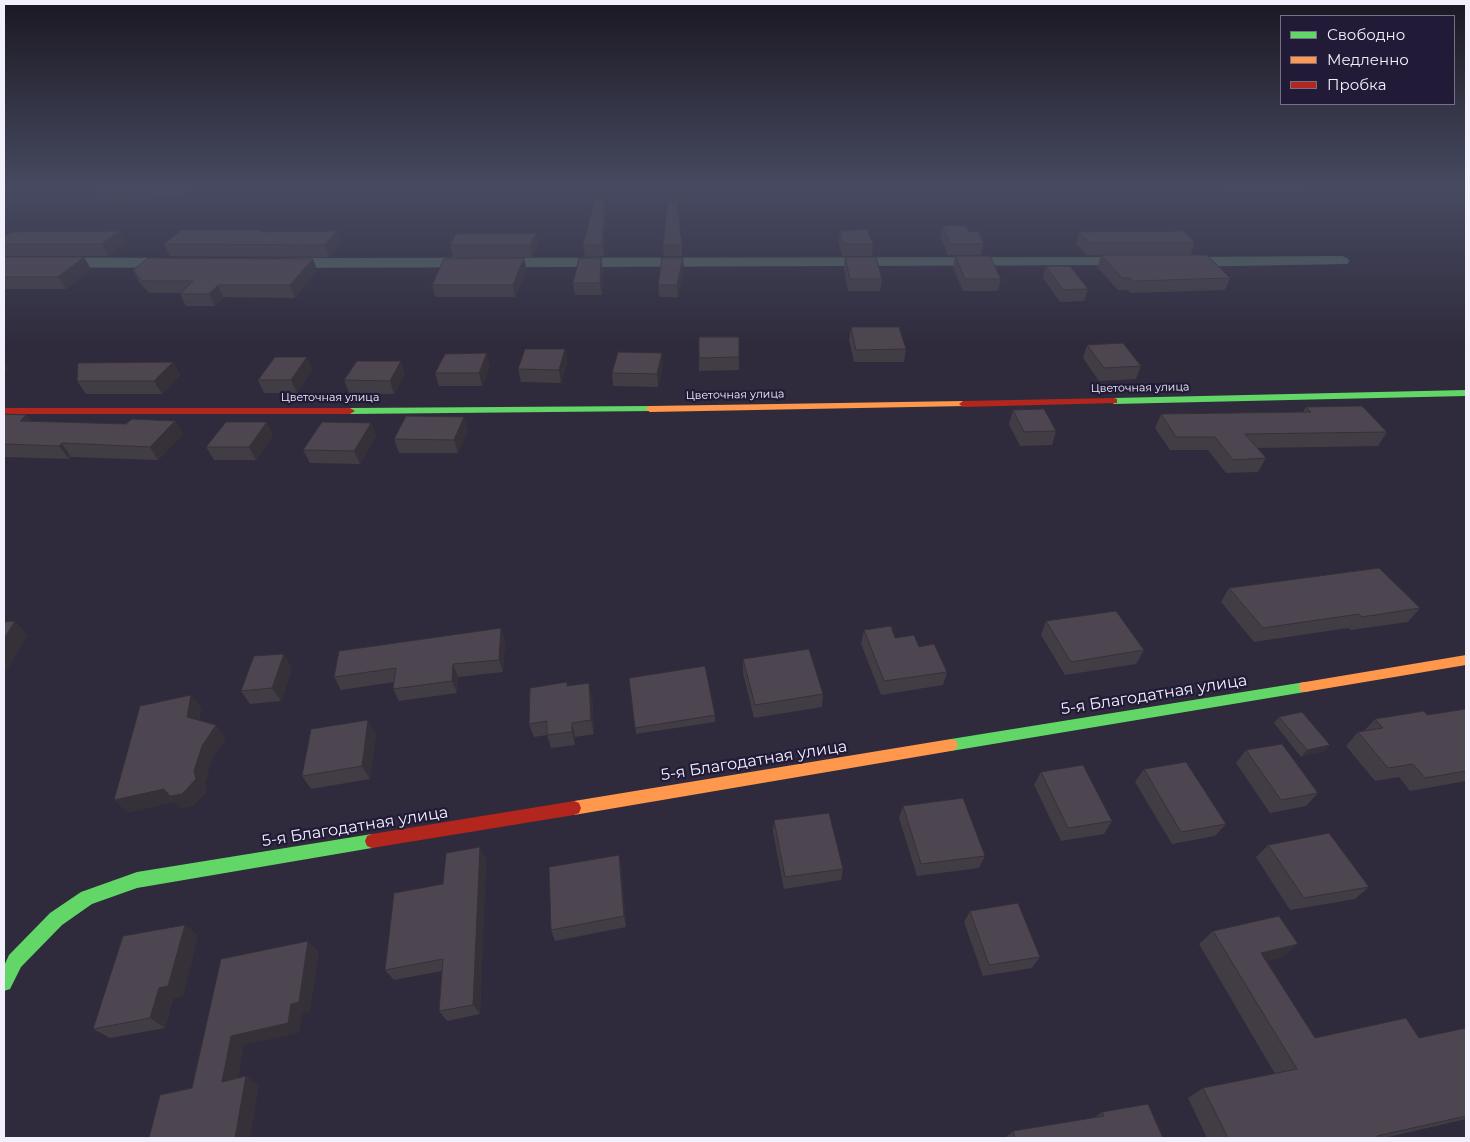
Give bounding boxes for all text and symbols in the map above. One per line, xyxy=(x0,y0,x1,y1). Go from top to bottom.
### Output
legend xyxy=(1280,15,1455,105)
text: Свободно xyxy=(1327,25,1405,44)
text: Медленно xyxy=(1327,50,1409,69)
text: Пробка xyxy=(1327,75,1386,94)
street label: Цветочная улица xyxy=(1091,381,1189,395)
street label: Цветочная улица xyxy=(686,388,784,402)
street label: Цветочная улица xyxy=(281,391,379,405)
street label: 5-я Благодатная улица xyxy=(1060,671,1248,719)
street label: 5-я Благодатная улица xyxy=(660,737,848,785)
street label: 5-я Благодатная улица xyxy=(261,803,449,851)

